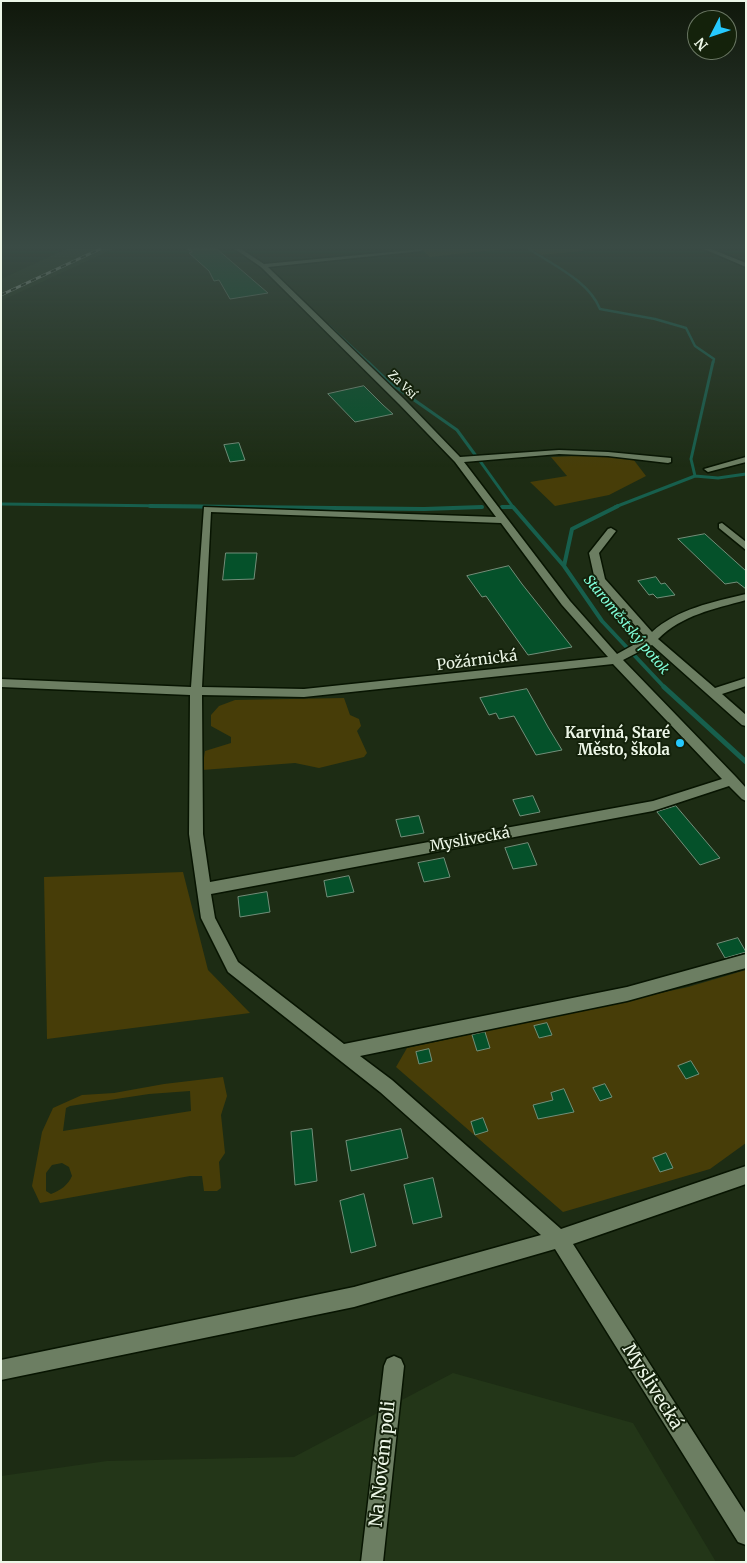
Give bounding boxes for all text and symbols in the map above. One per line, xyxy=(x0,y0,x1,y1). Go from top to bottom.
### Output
north arrow xyxy=(687,10,737,60)
text: N xyxy=(691,34,712,54)
street label: Za Vsí xyxy=(385,368,419,402)
water label: Staroměstský potok xyxy=(580,572,672,678)
street label: Požárnická xyxy=(436,647,518,675)
place label: Karviná, Staré Město, škola xyxy=(565,725,670,760)
marker: Karviná, Staré Město, škola xyxy=(674,737,686,749)
street label: Myslivecká xyxy=(429,824,511,856)
street label: Myslivecká xyxy=(617,1340,687,1434)
street label: Na Novém poli xyxy=(366,1400,400,1528)

